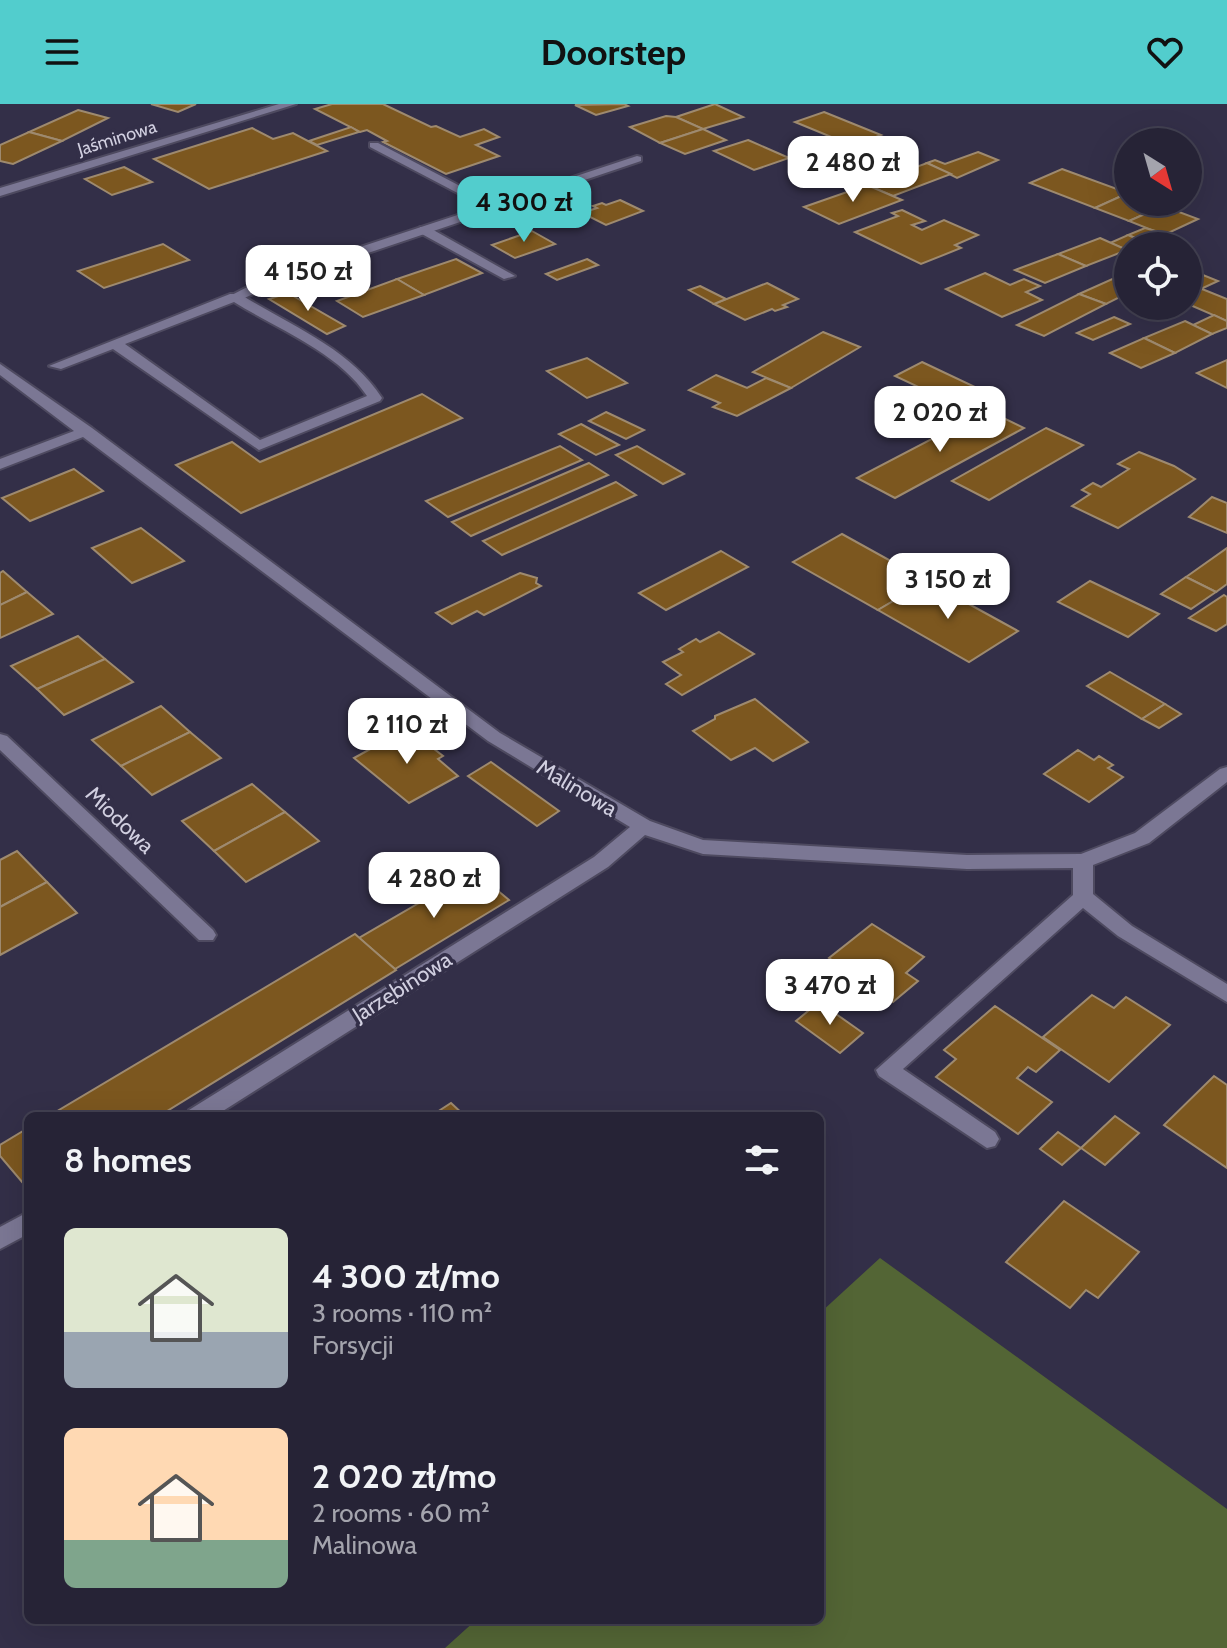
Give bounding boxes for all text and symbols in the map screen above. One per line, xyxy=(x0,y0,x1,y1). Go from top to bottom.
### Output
icon: menu xyxy=(40,30,84,74)
text: Doorstep xyxy=(541,30,686,74)
icon: heart xyxy=(1143,30,1187,74)
street label: Jaśminowa xyxy=(74,115,160,161)
north arrow xyxy=(1114,128,1202,216)
map controls xyxy=(1114,128,1202,320)
pin: 2 480 zł xyxy=(770,136,936,204)
text: 2 480 zł xyxy=(806,146,900,178)
pin: 4 300 zł xyxy=(441,176,607,244)
text: 4 300 zł xyxy=(475,186,573,218)
button: locate xyxy=(1114,232,1202,320)
pin: 4 150 zł xyxy=(225,245,391,313)
text: 4 150 zł xyxy=(264,255,352,287)
pin: 2 020 zł xyxy=(857,386,1023,454)
text: 2 020 zł xyxy=(893,396,987,428)
pin: 3 150 zł xyxy=(865,553,1031,621)
text: 3 150 zł xyxy=(905,563,991,595)
pin: 2 110 zł xyxy=(324,698,490,766)
text: 2 110 zł xyxy=(366,708,448,740)
street label: Malinowa xyxy=(532,754,622,823)
street label: Miodowa xyxy=(80,781,160,860)
pin: 4 280 zł xyxy=(351,852,517,920)
text: 4 280 zł xyxy=(387,862,481,894)
street label: Jarzębinowa xyxy=(346,946,457,1029)
pin: 3 470 zł xyxy=(747,959,913,1027)
text: 3 470 zł xyxy=(784,969,876,1001)
icon: filters xyxy=(740,1138,784,1182)
text: 8 homes xyxy=(64,1139,192,1181)
text: 4 300 zł/mo xyxy=(312,1255,500,1297)
icon: home xyxy=(128,1260,224,1356)
text: 3 rooms · 110 m² xyxy=(312,1297,492,1329)
text: Forsycji xyxy=(312,1329,393,1361)
text: 2 020 zł/mo xyxy=(312,1455,496,1497)
icon: home xyxy=(128,1460,224,1556)
text: 2 rooms · 60 m² xyxy=(312,1497,490,1529)
text: Malinowa xyxy=(312,1529,417,1561)

